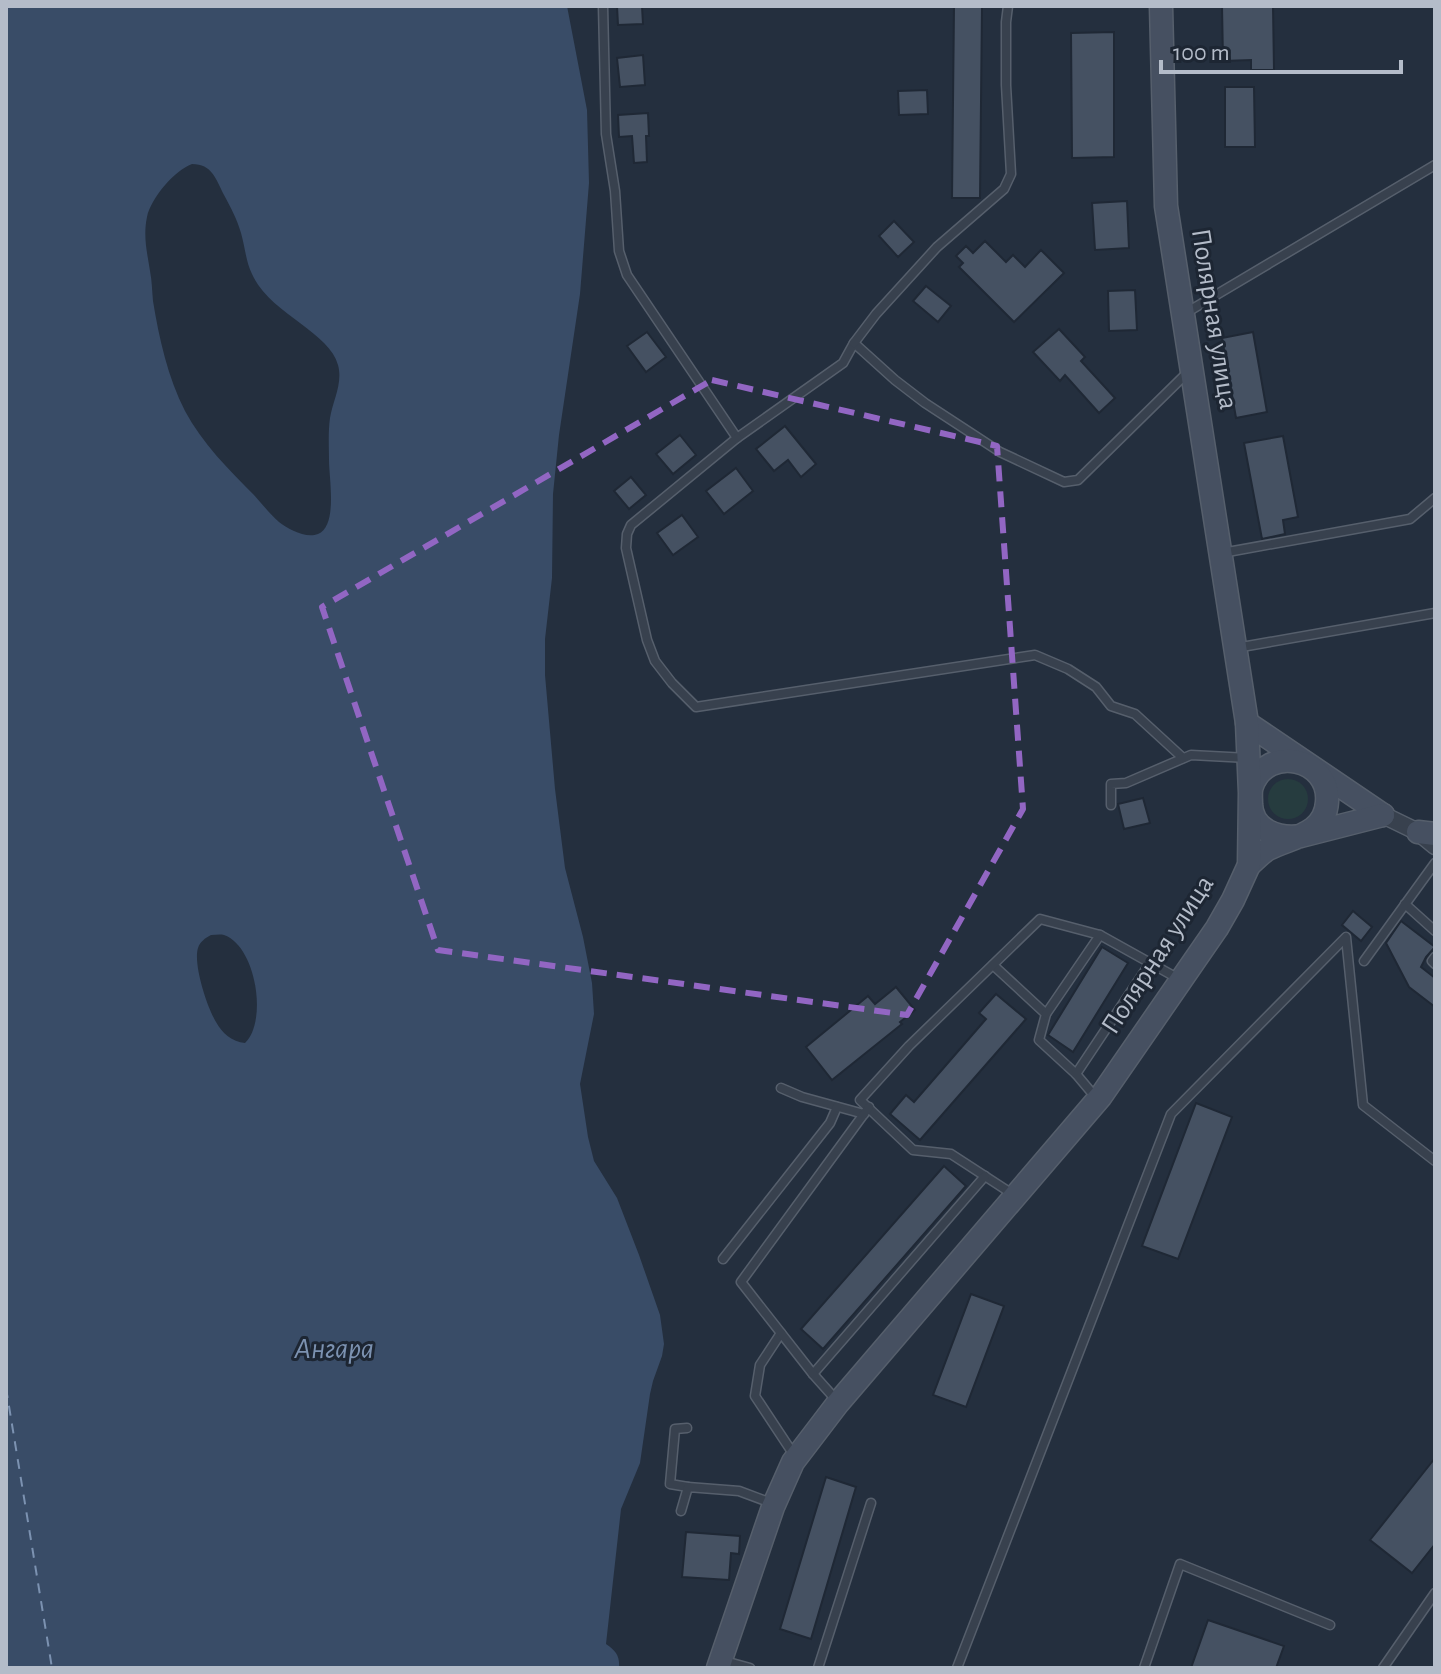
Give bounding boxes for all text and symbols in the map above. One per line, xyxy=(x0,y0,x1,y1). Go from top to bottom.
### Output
scale bar xyxy=(1161,24,1401,74)
text: 100 m xyxy=(1173,41,1230,65)
street label: Полярная улица xyxy=(1186,226,1242,412)
street label: Полярная улица xyxy=(1096,871,1220,1039)
water label: Ангара xyxy=(293,1334,374,1364)

